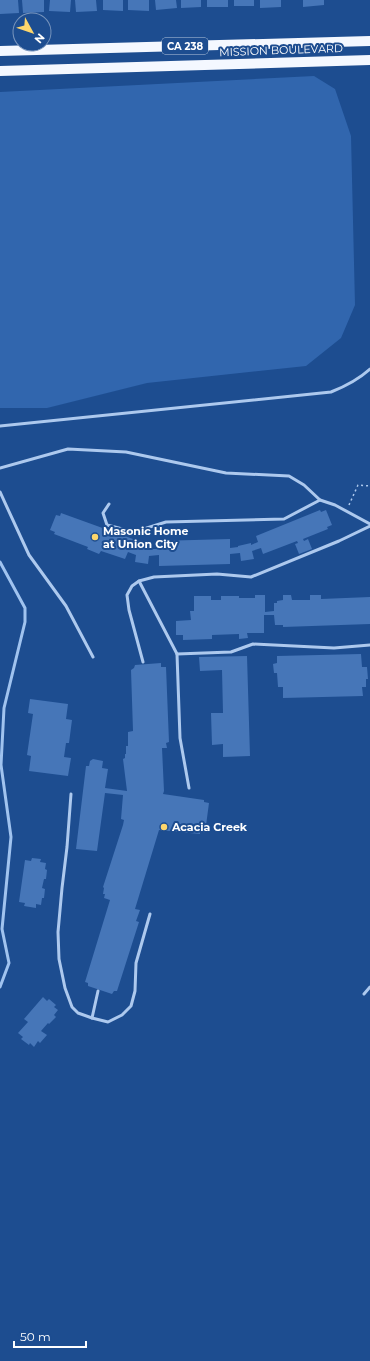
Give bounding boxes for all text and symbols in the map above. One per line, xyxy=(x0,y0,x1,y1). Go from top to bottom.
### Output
north arrow xyxy=(12,12,52,52)
text: N xyxy=(31,31,48,46)
road number: CA 238 xyxy=(162,38,208,54)
street label: MISSION BOULEVARD xyxy=(219,41,343,59)
place label: Masonic Home at Union City xyxy=(103,524,189,551)
marker: Masonic Home at Union City xyxy=(90,532,100,542)
place label: Acacia Creek xyxy=(171,820,248,834)
marker: Acacia Creek xyxy=(159,822,169,832)
scale bar xyxy=(14,1323,86,1349)
text: 50 m xyxy=(20,1329,51,1344)

